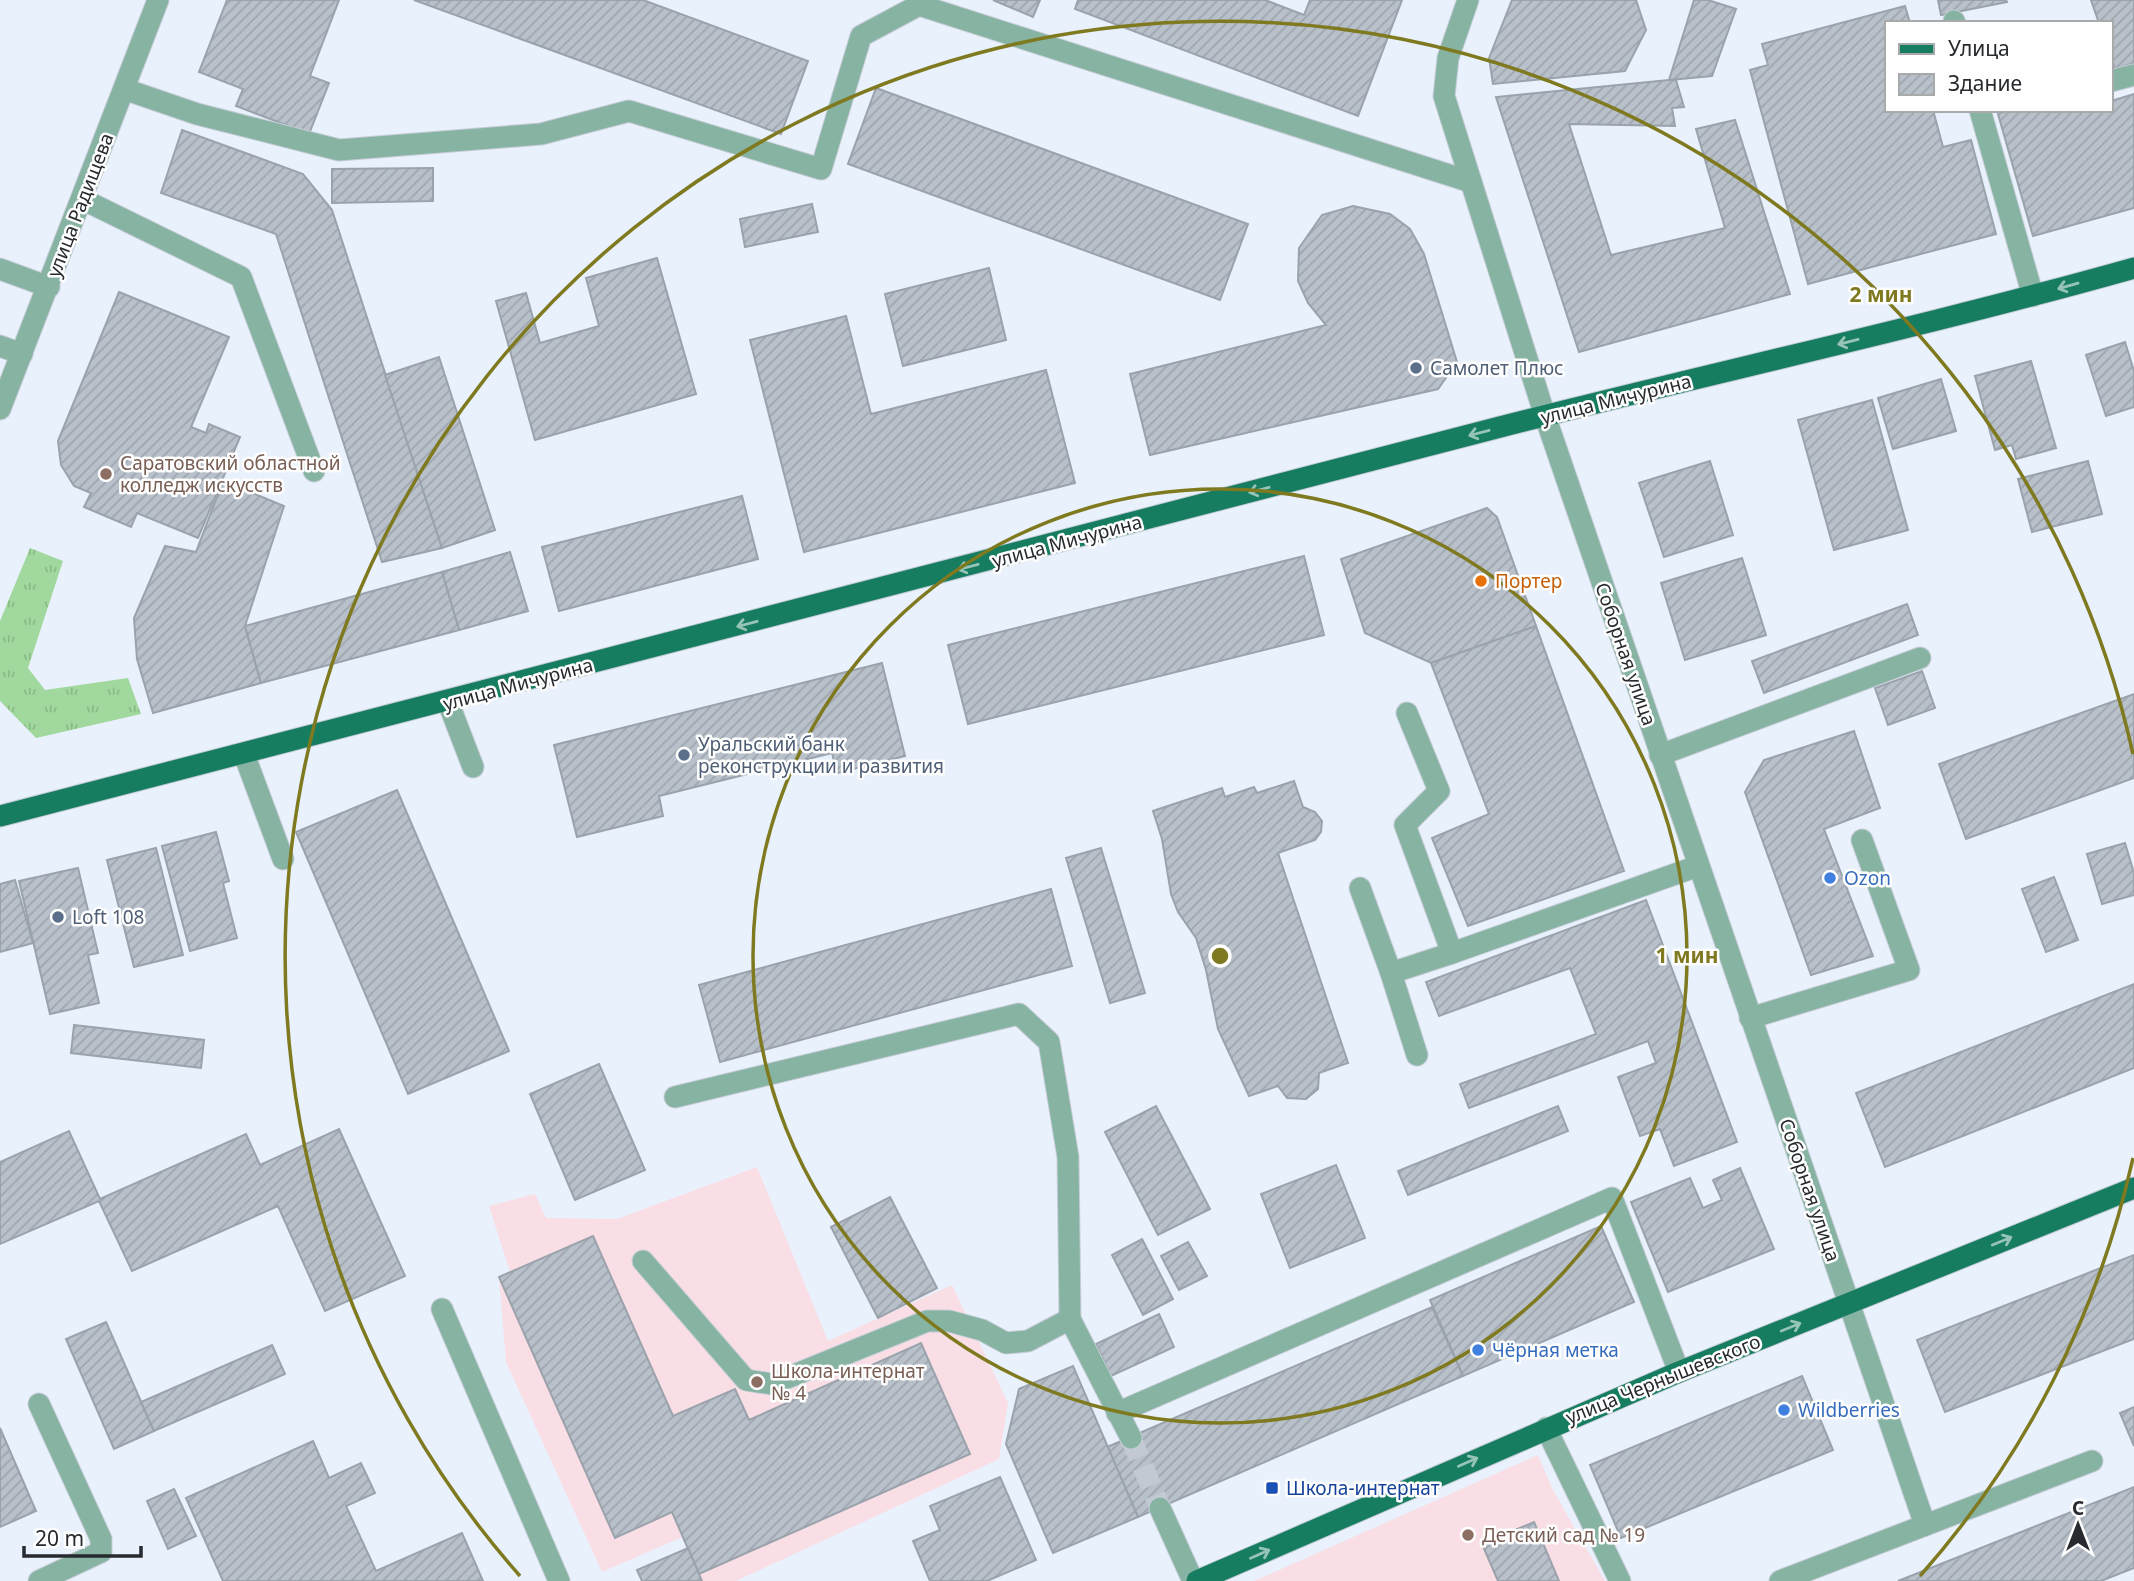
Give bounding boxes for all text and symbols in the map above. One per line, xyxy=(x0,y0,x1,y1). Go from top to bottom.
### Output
legend xyxy=(1885,21,2113,112)
text: Улица xyxy=(1948,34,2010,62)
text: Здание xyxy=(1948,69,2022,97)
street label: улица Радищева xyxy=(41,129,119,281)
text: 2 мин xyxy=(1850,280,1912,308)
one-way arrow xyxy=(2058,281,2080,294)
one-way arrow xyxy=(1837,336,1860,349)
place label: Самолет Плюс xyxy=(1430,355,1563,381)
marker: Самолет Плюс xyxy=(1408,360,1424,376)
street label: улица Мичурина xyxy=(1538,368,1694,430)
one-way arrow xyxy=(1468,427,1491,440)
place label: Саратовский областной колледж искусств xyxy=(120,450,341,498)
marker: Саратовский областной колледж искусств xyxy=(98,466,114,482)
one-way arrow xyxy=(1248,484,1271,497)
street label: улица Мичурина xyxy=(989,508,1145,574)
one-way arrow xyxy=(957,561,979,574)
place label: Портер xyxy=(1495,568,1562,594)
marker: Портер xyxy=(1473,573,1489,589)
street label: Соборная улица xyxy=(1589,579,1663,729)
one-way arrow xyxy=(737,618,759,631)
street label: улица Мичурина xyxy=(440,651,596,717)
place label: Уральский банк реконструкции и развития xyxy=(698,731,944,779)
marker: Уральский банк реконструкции и развития xyxy=(676,747,692,763)
place label: Ozon xyxy=(1844,865,1891,891)
marker: Ozon xyxy=(1822,870,1838,886)
place label: Loft 108 xyxy=(72,904,144,930)
marker: Loft 108 xyxy=(50,909,66,925)
text: 1 мин xyxy=(1656,941,1718,969)
centre of rings xyxy=(1208,944,1232,968)
street label: Соборная улица xyxy=(1773,1115,1847,1265)
one-way arrow xyxy=(1990,1234,2012,1247)
one-way arrow xyxy=(1779,1319,1801,1332)
street label: улица Чернышевского xyxy=(1562,1328,1764,1430)
place label: Чёрная метка xyxy=(1492,1337,1619,1363)
marker: Чёрная метка xyxy=(1470,1342,1486,1358)
place label: Школа-интернат № 4 xyxy=(771,1358,925,1406)
marker: Школа-интернат № 4 xyxy=(749,1374,765,1390)
place label: Wildberries xyxy=(1798,1397,1900,1423)
marker: Wildberries xyxy=(1776,1402,1792,1418)
one-way arrow xyxy=(1457,1455,1478,1468)
place label: Школа-интернат xyxy=(1286,1475,1440,1501)
marker: Школа-интернат xyxy=(1264,1480,1280,1496)
north arrow xyxy=(2043,1490,2113,1560)
text: С xyxy=(2072,1495,2084,1521)
scale bar xyxy=(24,1514,142,1558)
place label: Детский сад № 19 xyxy=(1482,1522,1645,1548)
text: 20 m xyxy=(35,1524,84,1552)
marker: Детский сад № 19 xyxy=(1460,1527,1476,1543)
one-way arrow xyxy=(1249,1547,1270,1560)

